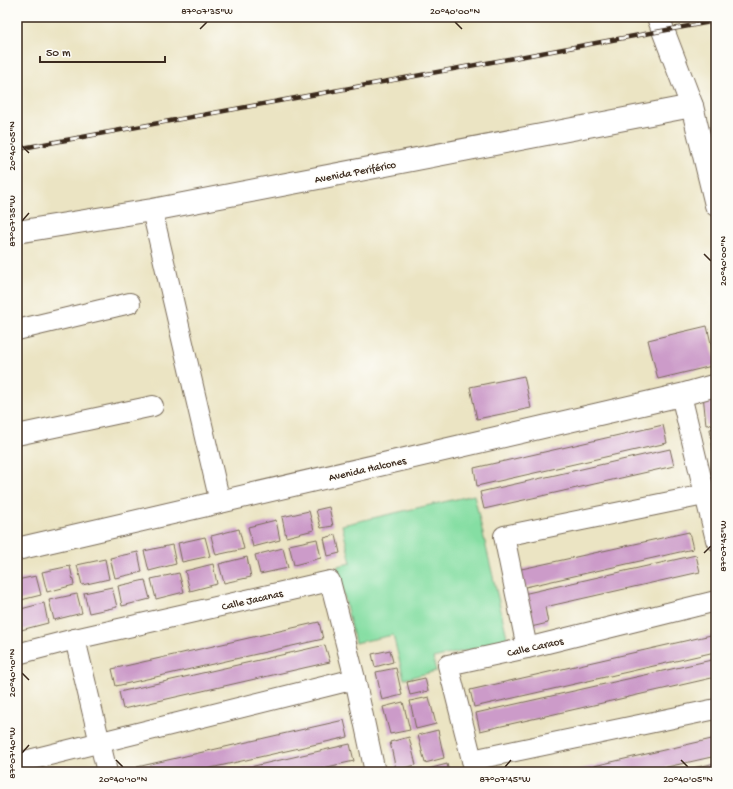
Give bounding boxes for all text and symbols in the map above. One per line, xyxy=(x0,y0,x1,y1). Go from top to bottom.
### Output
text: 87°07'35"W xyxy=(181,6,233,18)
text: 20°40'00"N xyxy=(430,6,481,18)
scale bar xyxy=(40,38,165,64)
text: 50 m xyxy=(46,47,71,61)
text: 20°40'05"N xyxy=(7,121,19,171)
street label: Avenida Periférico xyxy=(314,158,397,187)
text: 87°07'35"W xyxy=(7,195,19,247)
text: 20°40'00"N xyxy=(718,235,730,286)
street label: Avenida Halcones xyxy=(328,455,408,485)
text: 87°07'45"W xyxy=(718,520,730,572)
street label: Calle Jacanas xyxy=(221,588,285,614)
street label: Calle Caraos xyxy=(506,635,566,660)
text: 20°40'10"N xyxy=(7,648,19,697)
text: 87°07'40"W xyxy=(7,727,19,779)
text: 20°40'10"N xyxy=(99,774,148,786)
text: 87°07'45"W xyxy=(479,774,531,786)
text: 20°40'05"N xyxy=(663,774,713,786)

